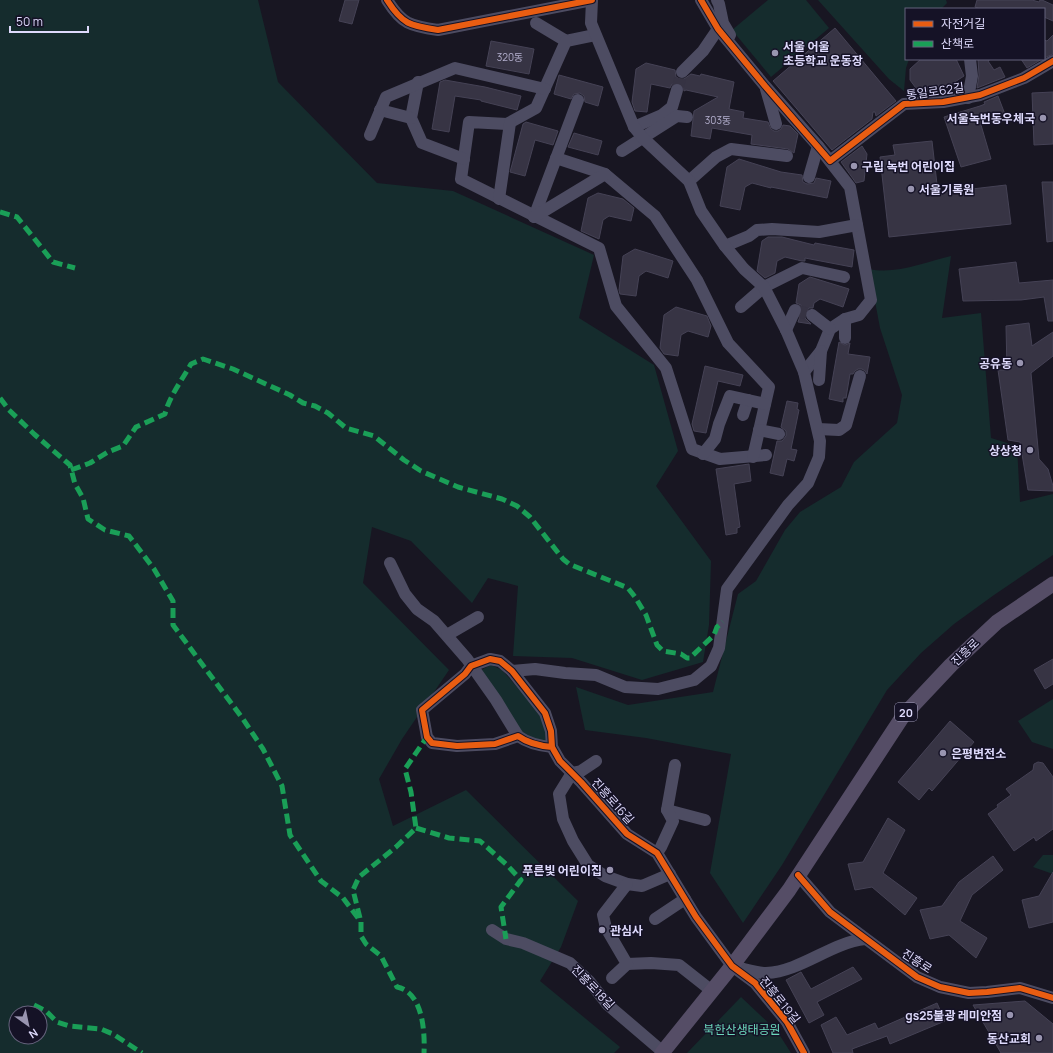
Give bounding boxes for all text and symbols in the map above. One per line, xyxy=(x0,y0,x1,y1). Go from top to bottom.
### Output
scale bar xyxy=(10,8,88,34)
legend xyxy=(905,8,1045,60)
text: 50 m xyxy=(16,13,43,30)
text: 자전거길 xyxy=(941,15,985,32)
text: 산책로 xyxy=(941,35,974,52)
place label: 서울 어울 초등학교 운동장 xyxy=(783,38,863,69)
marker: 서울 어울 초등학교 운동장 xyxy=(770,48,780,58)
house number: 320동 xyxy=(497,50,523,64)
street label: 통일로62길 xyxy=(905,79,965,103)
place label: 서울녹번동우체국 xyxy=(947,110,1035,127)
house number: 303동 xyxy=(705,113,731,127)
marker: 서울녹번동우체국 xyxy=(1038,113,1048,123)
place label: 구립 녹번 어린이집 xyxy=(862,158,955,175)
marker: 구립 녹번 어린이집 xyxy=(849,161,859,171)
place label: 서울기록원 xyxy=(919,181,974,198)
marker: 서울기록원 xyxy=(906,184,916,194)
place label: 공유동 xyxy=(979,355,1012,372)
marker: 공유동 xyxy=(1015,358,1025,368)
place label: 상상청 xyxy=(989,442,1022,459)
marker: 상상청 xyxy=(1025,445,1035,455)
street label: 진흥로 xyxy=(947,634,983,670)
road number: 20 xyxy=(895,703,917,721)
place label: 은평변전소 xyxy=(951,745,1006,762)
marker: 은평변전소 xyxy=(938,748,948,758)
street label: 진흥로16길 xyxy=(588,774,638,828)
place label: 푸른빛 어린이집 xyxy=(522,862,602,879)
marker: 푸른빛 어린이집 xyxy=(605,865,615,875)
place label: 관심사 xyxy=(610,922,643,939)
marker: 관심사 xyxy=(597,925,607,935)
street label: 진흥로 xyxy=(898,945,936,977)
street label: 진흥로18길 xyxy=(568,961,618,1013)
street label: 진흥로19길 xyxy=(756,973,804,1027)
north arrow xyxy=(8,1005,48,1045)
place label: gs25불광 레미안점 xyxy=(905,1007,1002,1024)
marker: gs25불광 레미안점 xyxy=(1005,1010,1015,1020)
park label: 북한산생태공원 xyxy=(703,1021,781,1038)
text: N xyxy=(26,1025,41,1042)
place label: 동산교회 xyxy=(987,1030,1031,1047)
marker: 동산교회 xyxy=(1034,1033,1044,1043)

